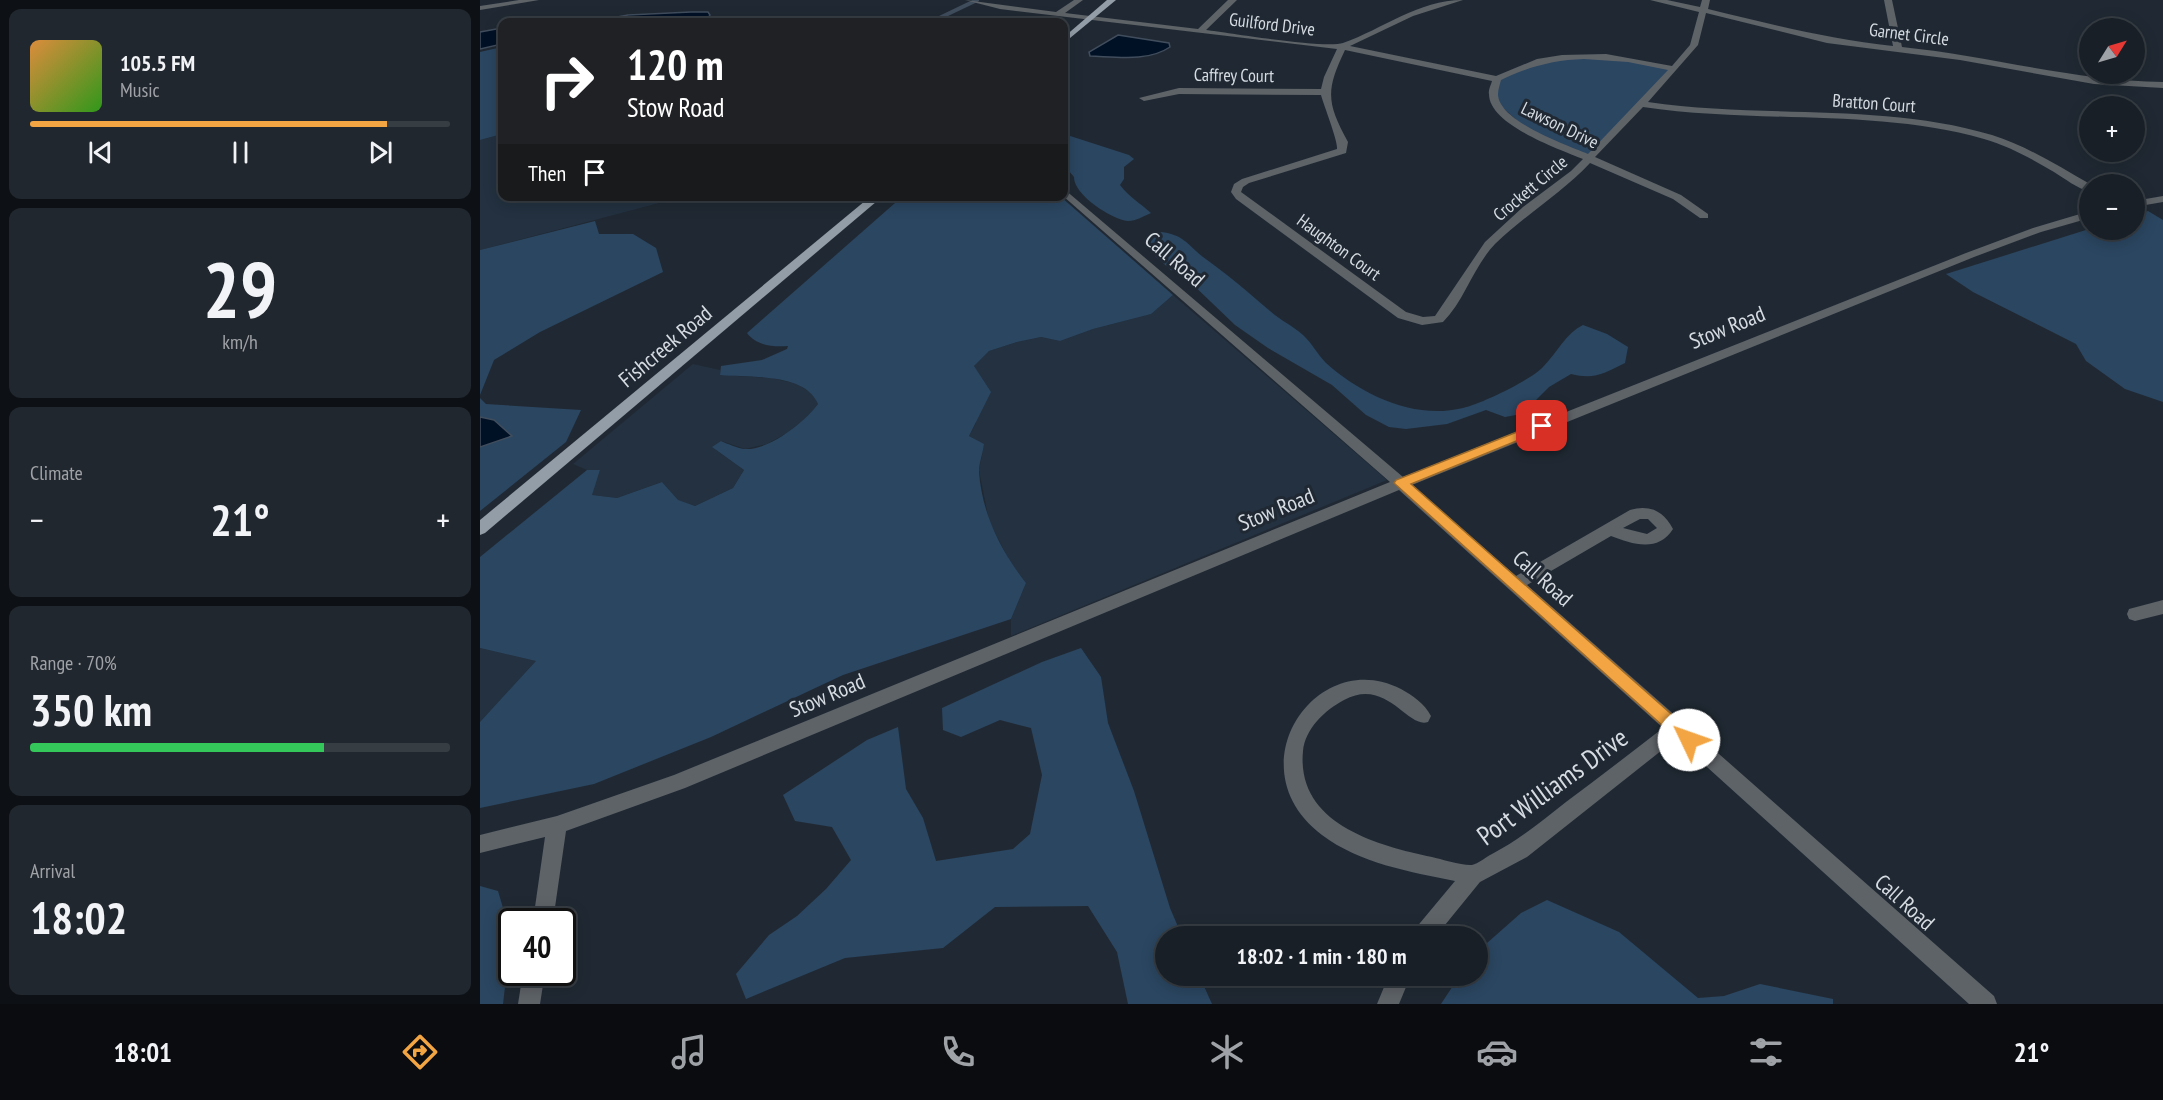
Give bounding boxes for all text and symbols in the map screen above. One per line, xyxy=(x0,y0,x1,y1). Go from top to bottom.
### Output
street label: Guilford Drive xyxy=(1228,7,1316,41)
street label: Garnet Circle xyxy=(1868,18,1950,50)
north arrow xyxy=(2079,18,2145,84)
map controls xyxy=(2079,18,2145,240)
text: 120 m xyxy=(627,37,724,92)
icon: right xyxy=(528,42,606,120)
text: 105.5 FM xyxy=(120,49,195,77)
street label: Caffrey Court xyxy=(1194,63,1274,87)
text: Music xyxy=(120,77,160,103)
street label: Bratton Court xyxy=(1832,89,1916,117)
text: Stow Road xyxy=(627,90,724,124)
street label: Lawson Drive xyxy=(1518,96,1602,154)
button: + xyxy=(2079,96,2145,162)
icon: previous xyxy=(84,136,117,169)
icon: pause xyxy=(224,136,257,169)
icon: next xyxy=(364,136,397,169)
street label: Crockett Circle xyxy=(1488,150,1572,226)
icon: arrive xyxy=(578,156,611,189)
text: Then xyxy=(528,159,566,187)
button: − xyxy=(2079,174,2145,240)
street label: Haughton Court xyxy=(1292,209,1386,285)
street label: Call Road xyxy=(1139,225,1211,293)
text: 29 xyxy=(203,239,277,340)
street label: Fishcreek Road xyxy=(613,299,717,393)
street label: Stow Road xyxy=(1685,299,1769,355)
text: km/h xyxy=(222,329,258,355)
pin xyxy=(1516,400,1567,451)
icon: arrive xyxy=(1525,409,1558,442)
text: Climate xyxy=(30,460,83,486)
street label: Stow Road xyxy=(1234,481,1318,537)
text: 21° xyxy=(210,490,270,548)
text: − xyxy=(30,498,44,541)
text: + xyxy=(436,498,450,541)
street label: Call Road xyxy=(1507,544,1579,612)
text: Range · 70% xyxy=(30,650,117,676)
street label: Stow Road xyxy=(785,667,869,723)
text: 350 km xyxy=(30,680,152,738)
position arrow xyxy=(1657,708,1721,772)
street label: Port Williams Drive xyxy=(1470,720,1634,852)
text: Arrival xyxy=(30,858,75,884)
street label: Call Road xyxy=(1869,868,1941,936)
text: 18:02 xyxy=(30,888,127,946)
speed limit sign: 40 xyxy=(498,908,576,986)
text: 18:02 · 1 min · 180 m xyxy=(1236,942,1407,970)
icon: directions xyxy=(399,1031,441,1073)
icon: music xyxy=(668,1031,710,1073)
icon: phone xyxy=(937,1031,979,1073)
icon: climate xyxy=(1206,1031,1248,1073)
icon: car xyxy=(1476,1031,1518,1073)
icon: filters xyxy=(1745,1031,1787,1073)
text: 18:01 xyxy=(114,1035,172,1069)
text: 21° xyxy=(2014,1035,2049,1069)

